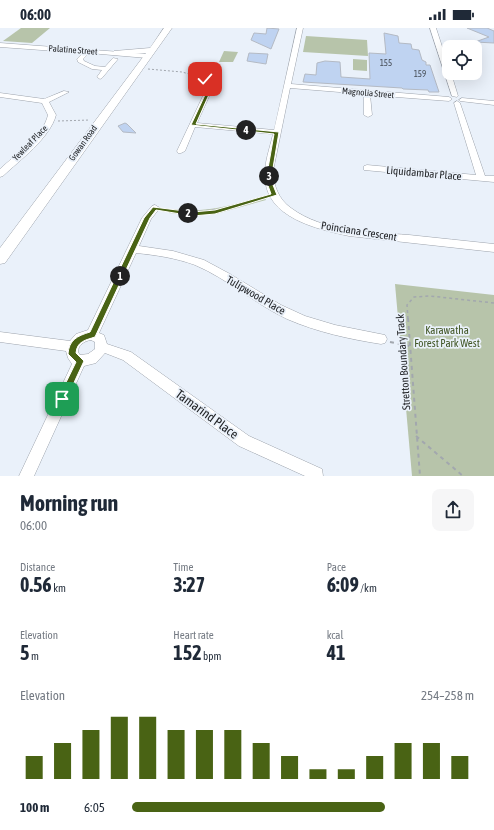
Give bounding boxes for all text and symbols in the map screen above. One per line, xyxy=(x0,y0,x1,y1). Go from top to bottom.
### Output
text: 06:00 xyxy=(20,6,51,23)
map controls xyxy=(442,40,482,80)
button: locate xyxy=(442,40,482,80)
street label: Palatine Street xyxy=(48,43,98,57)
house number: 155 xyxy=(380,58,392,68)
pin xyxy=(188,62,222,96)
icon: check xyxy=(194,68,216,90)
house number: 159 xyxy=(414,69,426,79)
street label: Magnolia Street xyxy=(342,86,395,100)
pin: 4 xyxy=(236,120,256,140)
street label: Yewleaf Place xyxy=(11,123,49,163)
street label: Gowan Road xyxy=(67,123,99,163)
text: 4 xyxy=(243,124,249,136)
street label: Liquidambar Place xyxy=(386,164,462,182)
pin: 3 xyxy=(259,166,279,186)
text: 3 xyxy=(266,170,272,182)
pin: 2 xyxy=(178,203,198,223)
text: 2 xyxy=(185,207,191,219)
street label: Poinciana Crescent xyxy=(320,219,398,243)
pin: 1 xyxy=(110,266,130,286)
text: 1 xyxy=(117,270,123,282)
street label: Tulipwood Place xyxy=(224,273,288,317)
street label: Stretton Boundary Track xyxy=(394,313,412,410)
park label: Karawatha Forest Park West xyxy=(414,324,480,349)
pin xyxy=(45,382,79,416)
street label: Tamarind Place xyxy=(173,386,241,442)
icon: arrive xyxy=(51,388,73,410)
button: share xyxy=(432,489,474,531)
text: Morning run xyxy=(20,490,118,516)
text: 06:00 xyxy=(20,518,47,533)
text: Distance xyxy=(20,561,55,573)
text: Time xyxy=(173,561,193,573)
text: Pace xyxy=(327,561,346,573)
text: 0.56 xyxy=(20,573,52,596)
text: 3:27 xyxy=(173,573,205,596)
text: 6:09 xyxy=(327,573,359,596)
text: km xyxy=(52,582,66,594)
text: /km xyxy=(359,582,377,594)
text: Elevation xyxy=(20,629,58,641)
text: Heart rate xyxy=(173,629,214,641)
text: kcal xyxy=(327,629,343,641)
text: 5 xyxy=(20,641,29,664)
text: 152 xyxy=(173,641,202,664)
text: 41 xyxy=(327,641,345,664)
text: m xyxy=(29,650,39,662)
text: bpm xyxy=(202,650,221,662)
text: Elevation xyxy=(20,688,65,703)
text: 254–258 m xyxy=(421,688,474,703)
text: 100 m xyxy=(20,800,49,815)
text: 6:05 xyxy=(84,800,105,815)

